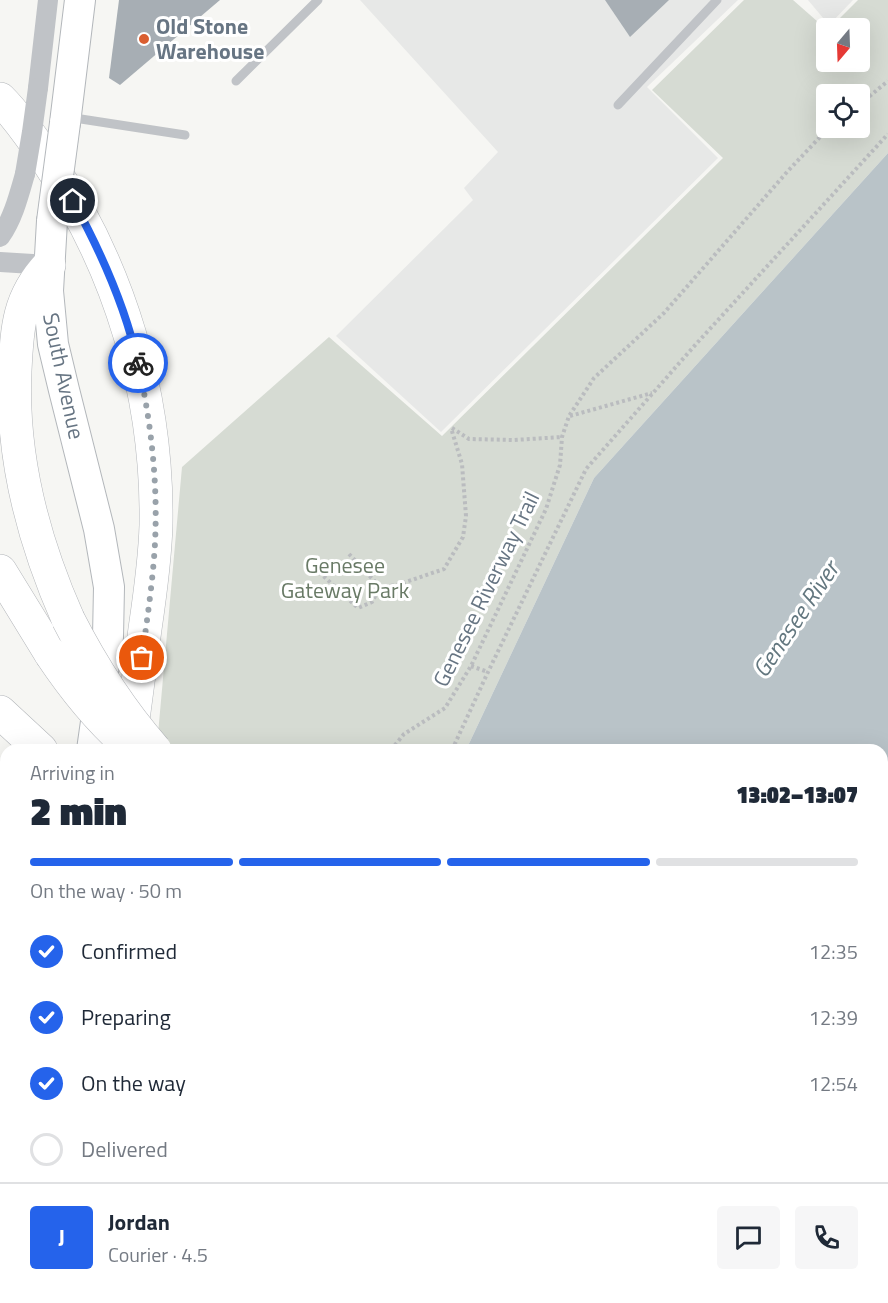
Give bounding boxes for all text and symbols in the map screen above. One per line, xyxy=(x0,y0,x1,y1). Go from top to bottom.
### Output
place label: Old Stone Warehouse xyxy=(156,9,264,68)
north arrow xyxy=(816,18,870,72)
map controls xyxy=(816,18,870,138)
marker: Old Stone Warehouse xyxy=(137,32,151,46)
button: locate xyxy=(816,84,870,138)
pin xyxy=(47,175,98,226)
icon: home xyxy=(56,184,89,217)
street label: South Avenue xyxy=(34,310,94,442)
courier xyxy=(108,333,168,393)
icon: bike xyxy=(122,347,155,380)
street label: Genesee Riverway Trail xyxy=(424,486,548,692)
park label: Genesee Gateway Park xyxy=(281,548,410,607)
water label: Genesee River xyxy=(743,551,849,684)
pin xyxy=(116,632,167,683)
icon: bag xyxy=(125,641,158,674)
text: Arriving in xyxy=(30,757,115,788)
text: 13:02–13:07 xyxy=(736,778,858,812)
text: 2 min xyxy=(30,781,127,840)
text: On the way · 50 m xyxy=(30,875,182,906)
text: Confirmed xyxy=(81,934,177,968)
icon: check xyxy=(30,935,63,968)
text: 12:35 xyxy=(809,936,858,967)
text: Preparing xyxy=(81,1000,171,1034)
icon: check xyxy=(30,1001,63,1034)
text: 12:39 xyxy=(809,1002,858,1033)
text: On the way xyxy=(81,1066,186,1100)
icon: check xyxy=(30,1067,63,1100)
text: 12:54 xyxy=(809,1068,858,1099)
text: Delivered xyxy=(81,1132,168,1166)
text: Jordan xyxy=(108,1205,170,1239)
button: chat xyxy=(717,1206,780,1269)
button: phone xyxy=(795,1206,858,1269)
text: J xyxy=(58,1220,65,1254)
text: Courier · 4.5 xyxy=(108,1239,208,1270)

